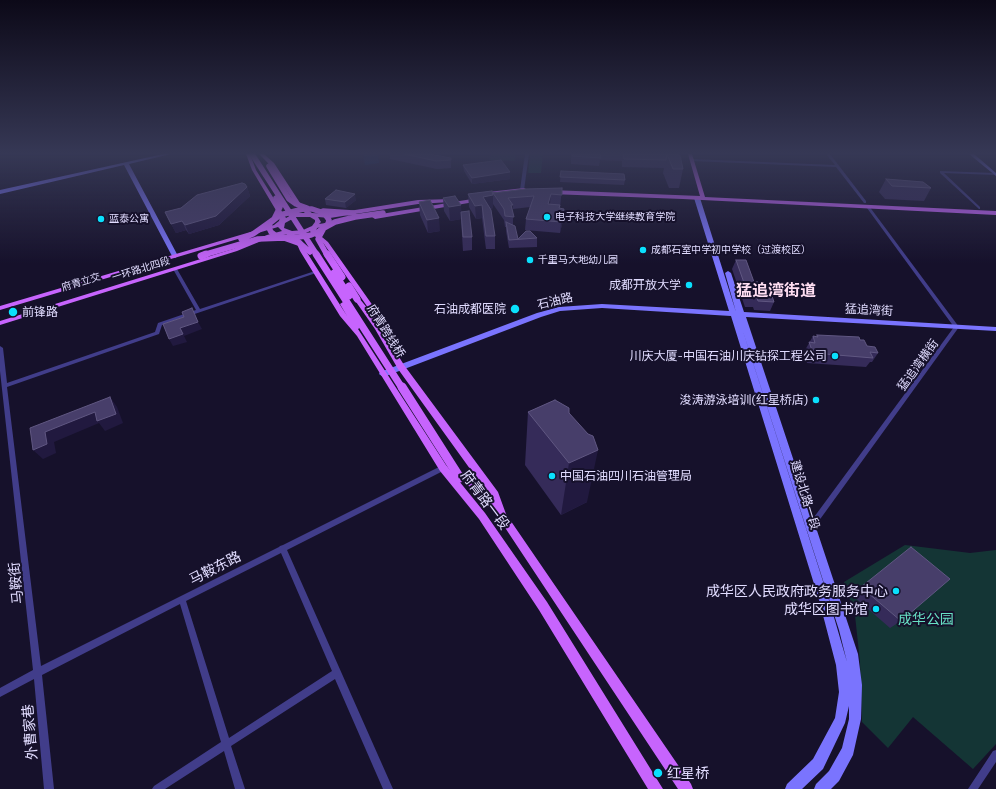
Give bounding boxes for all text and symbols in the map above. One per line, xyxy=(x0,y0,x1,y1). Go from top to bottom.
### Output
place label: 电子科技大学继续教育学院 xyxy=(555,211,675,223)
marker: 电子科技大学继续教育学院 xyxy=(542,212,552,222)
place label: 蓝泰公寓 xyxy=(109,213,149,225)
marker: 蓝泰公寓 xyxy=(96,214,106,224)
place label: 成都石室中学初中学校（过渡校区） xyxy=(651,244,811,256)
marker: 成都石室中学初中学校（过渡校区） xyxy=(638,245,648,255)
street label: 一环路北四段 xyxy=(111,254,171,284)
place label: 千里马大地幼儿园 xyxy=(538,254,618,266)
marker: 千里马大地幼儿园 xyxy=(525,255,535,265)
street label: 府青立交 xyxy=(60,270,102,294)
place label: 成都开放大学 xyxy=(609,278,681,292)
marker: 成都开放大学 xyxy=(684,280,694,290)
district label: 猛追湾街道 xyxy=(736,281,816,301)
street label: 石油路 xyxy=(536,290,574,312)
street label: 府青跨线桥 xyxy=(364,302,408,360)
place label: 石油成都医院 xyxy=(434,302,506,316)
street label: 猛追湾街 xyxy=(845,302,893,318)
marker: 石油成都医院 xyxy=(509,303,521,315)
place label: 前锋路 xyxy=(22,305,58,319)
marker: 前锋路 xyxy=(7,306,19,318)
street label: 猛追湾横街 xyxy=(895,336,941,394)
place label: 川庆大厦-中国石油川庆钻探工程公司 xyxy=(630,349,827,363)
marker: 川庆大厦-中国石油川庆钻探工程公司 xyxy=(830,351,840,361)
place label: 浚涛游泳培训(红星桥店) xyxy=(679,393,808,407)
marker: 浚涛游泳培训(红星桥店) xyxy=(811,395,821,405)
street label: 建设北路一段 xyxy=(788,458,822,532)
street label: 府青路一段 xyxy=(457,467,513,533)
place label: 中国石油四川石油管理局 xyxy=(560,469,692,483)
marker: 中国石油四川石油管理局 xyxy=(547,471,557,481)
street label: 马鞍东路 xyxy=(186,548,244,588)
street label: 马鞍街 xyxy=(5,561,27,605)
place label: 成华区人民政府政务服务中心 xyxy=(706,583,888,599)
marker: 成华区人民政府政务服务中心 xyxy=(891,586,901,596)
place label: 成华区图书馆 xyxy=(784,601,868,617)
marker: 成华区图书馆 xyxy=(871,604,881,614)
park label: 成华公园 xyxy=(898,611,954,627)
street label: 外曹家巷 xyxy=(19,703,41,761)
place label: 红星桥 xyxy=(667,765,709,781)
marker: 红星桥 xyxy=(652,767,664,779)

